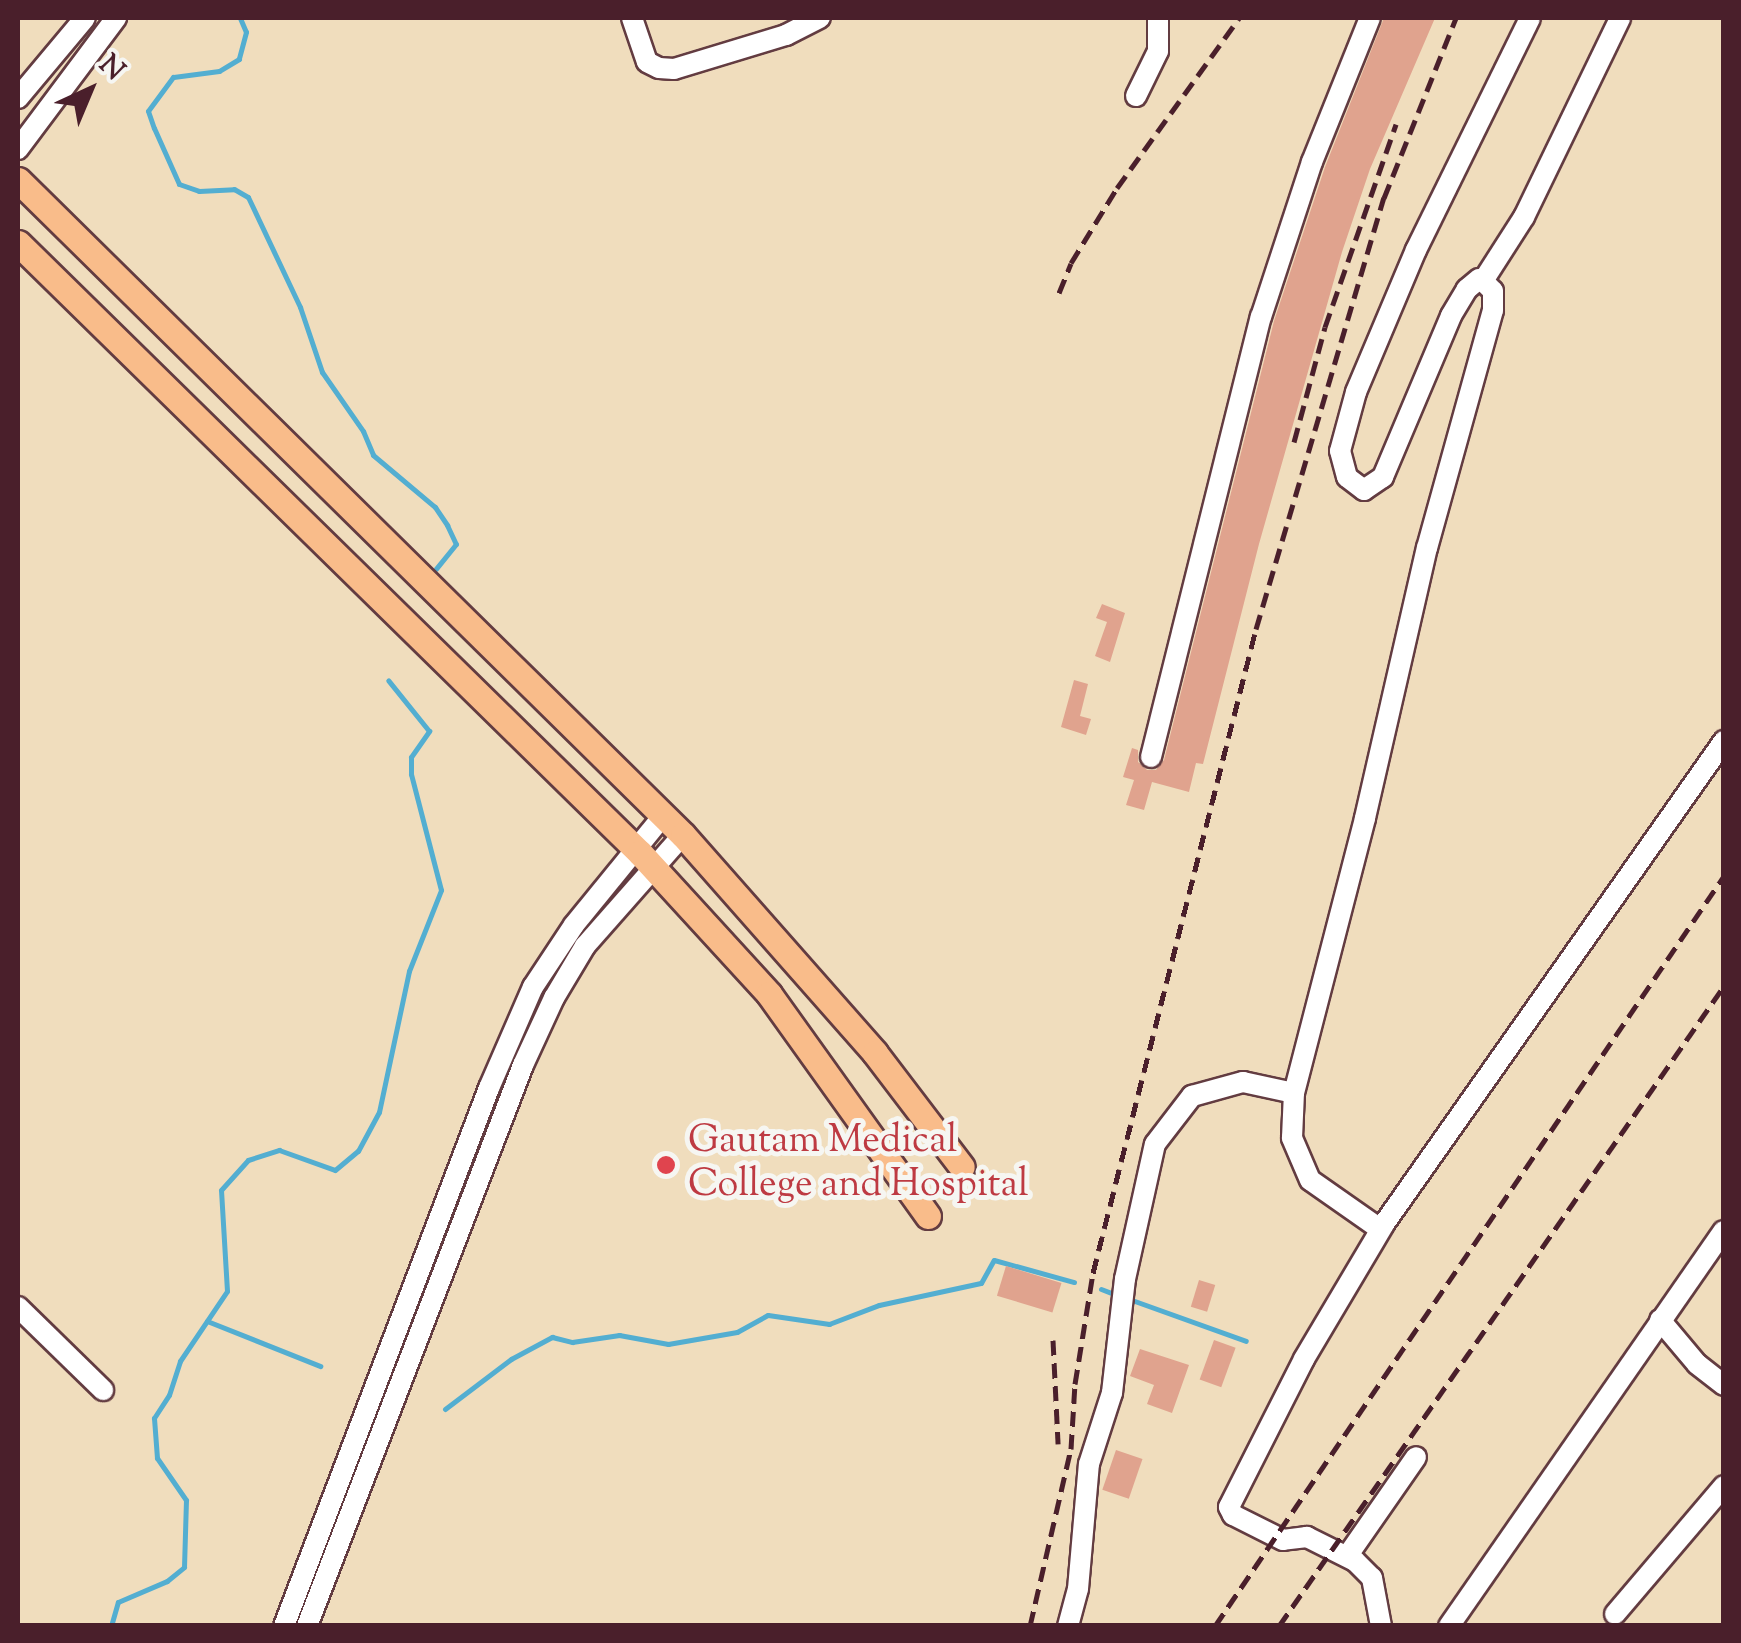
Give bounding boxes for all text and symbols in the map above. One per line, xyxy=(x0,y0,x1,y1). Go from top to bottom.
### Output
north arrow xyxy=(40,40,140,140)
text: N xyxy=(89,46,133,91)
place label: Gautam Medical College and Hospital xyxy=(688,1120,1029,1210)
marker: Gautam Medical College and Hospital xyxy=(653,1152,679,1178)

